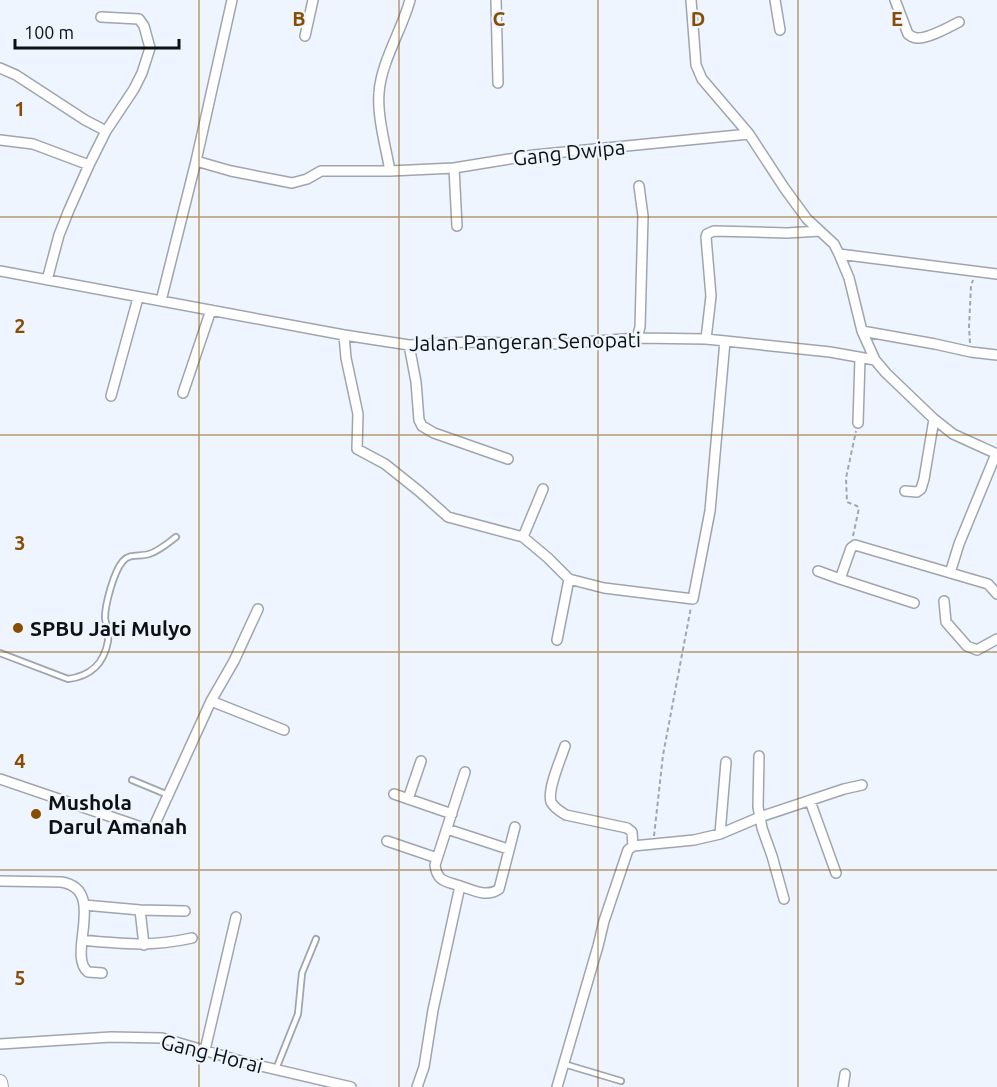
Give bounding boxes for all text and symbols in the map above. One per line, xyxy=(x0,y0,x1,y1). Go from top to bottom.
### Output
text: B xyxy=(292,7,306,30)
text: C xyxy=(493,7,506,30)
text: D xyxy=(691,7,705,30)
text: E xyxy=(891,7,903,30)
scale bar xyxy=(15,12,178,50)
text: 100 m xyxy=(24,22,74,42)
text: 1 xyxy=(14,97,26,120)
street label: Gang Dwipa xyxy=(512,134,626,170)
text: 2 xyxy=(14,314,26,337)
street label: Jalan Pangeran Senopati xyxy=(409,327,641,355)
text: 3 xyxy=(14,531,26,554)
place label: SPBU Jati Mulyo xyxy=(30,616,192,640)
marker: SPBU Jati Mulyo xyxy=(11,621,25,635)
text: 4 xyxy=(14,749,26,772)
place label: Mushola Darul Amanah xyxy=(48,790,187,838)
marker: Mushola Darul Amanah xyxy=(29,807,43,821)
text: 5 xyxy=(14,966,26,989)
street label: Gang Horai xyxy=(158,1029,266,1077)

